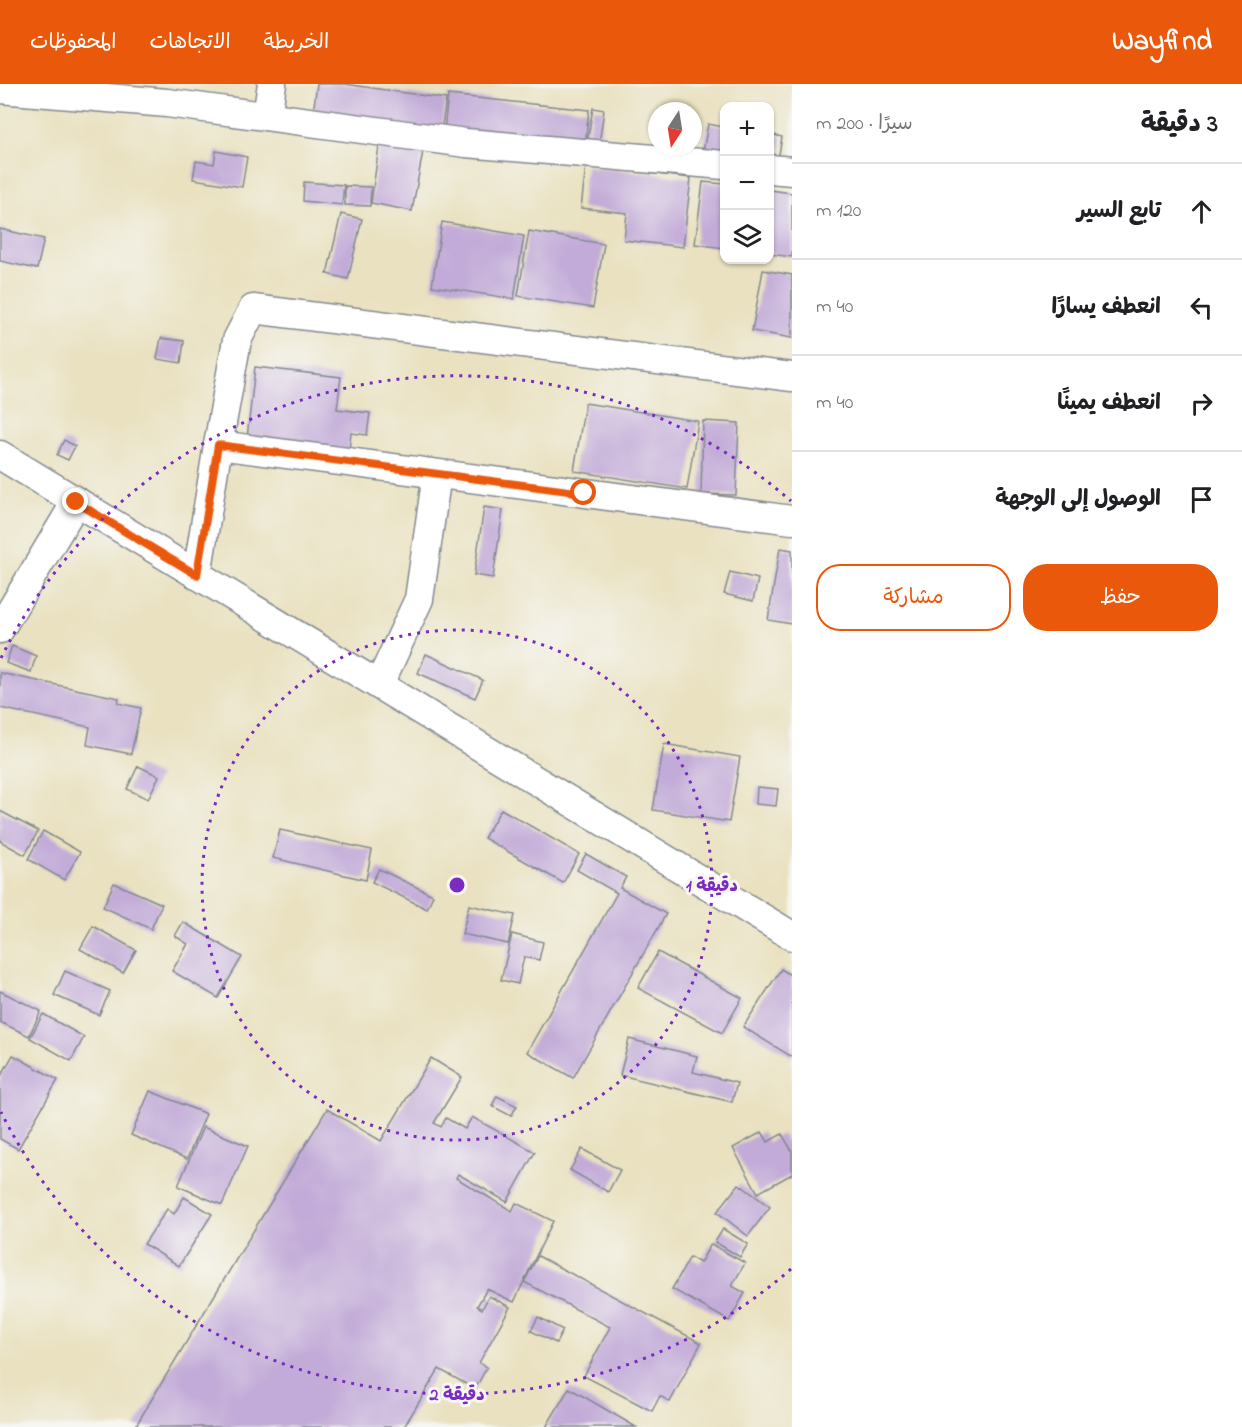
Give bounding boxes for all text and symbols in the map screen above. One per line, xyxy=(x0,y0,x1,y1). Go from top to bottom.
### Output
text: Wayfind xyxy=(1112,22,1212,63)
text: المحفوظات xyxy=(30,28,116,58)
text: الاتجاهات xyxy=(149,28,231,58)
text: الخريطة xyxy=(264,28,329,58)
north arrow xyxy=(648,102,702,156)
map controls xyxy=(720,102,774,264)
button: + xyxy=(720,102,774,156)
text: 3 دقيقة xyxy=(1141,106,1218,144)
text: سيرًا · 200 m xyxy=(816,110,913,139)
button: − xyxy=(720,156,774,210)
icon: ahead xyxy=(1185,195,1218,228)
text: تابع السير xyxy=(1077,196,1161,228)
text: 120 m xyxy=(816,197,861,226)
button: layers xyxy=(720,210,774,264)
icon: left xyxy=(1185,291,1218,324)
text: انعطف يسارًا xyxy=(1052,292,1161,324)
text: 40 m xyxy=(816,293,853,322)
icon: right xyxy=(1185,387,1218,420)
text: انعطف يمينًا xyxy=(1057,388,1161,420)
text: 40 m xyxy=(816,389,853,418)
route start xyxy=(570,479,596,505)
icon: arrive xyxy=(1185,483,1218,516)
text: الوصول إلى الوجهة xyxy=(995,484,1161,516)
route end xyxy=(62,488,88,514)
button: مشاركة xyxy=(816,564,1011,631)
button: حفظ xyxy=(1023,564,1218,631)
text: 1 دقيقة xyxy=(686,874,738,900)
centre of rings xyxy=(447,875,467,895)
text: 2 دقيقة xyxy=(429,1383,484,1409)

